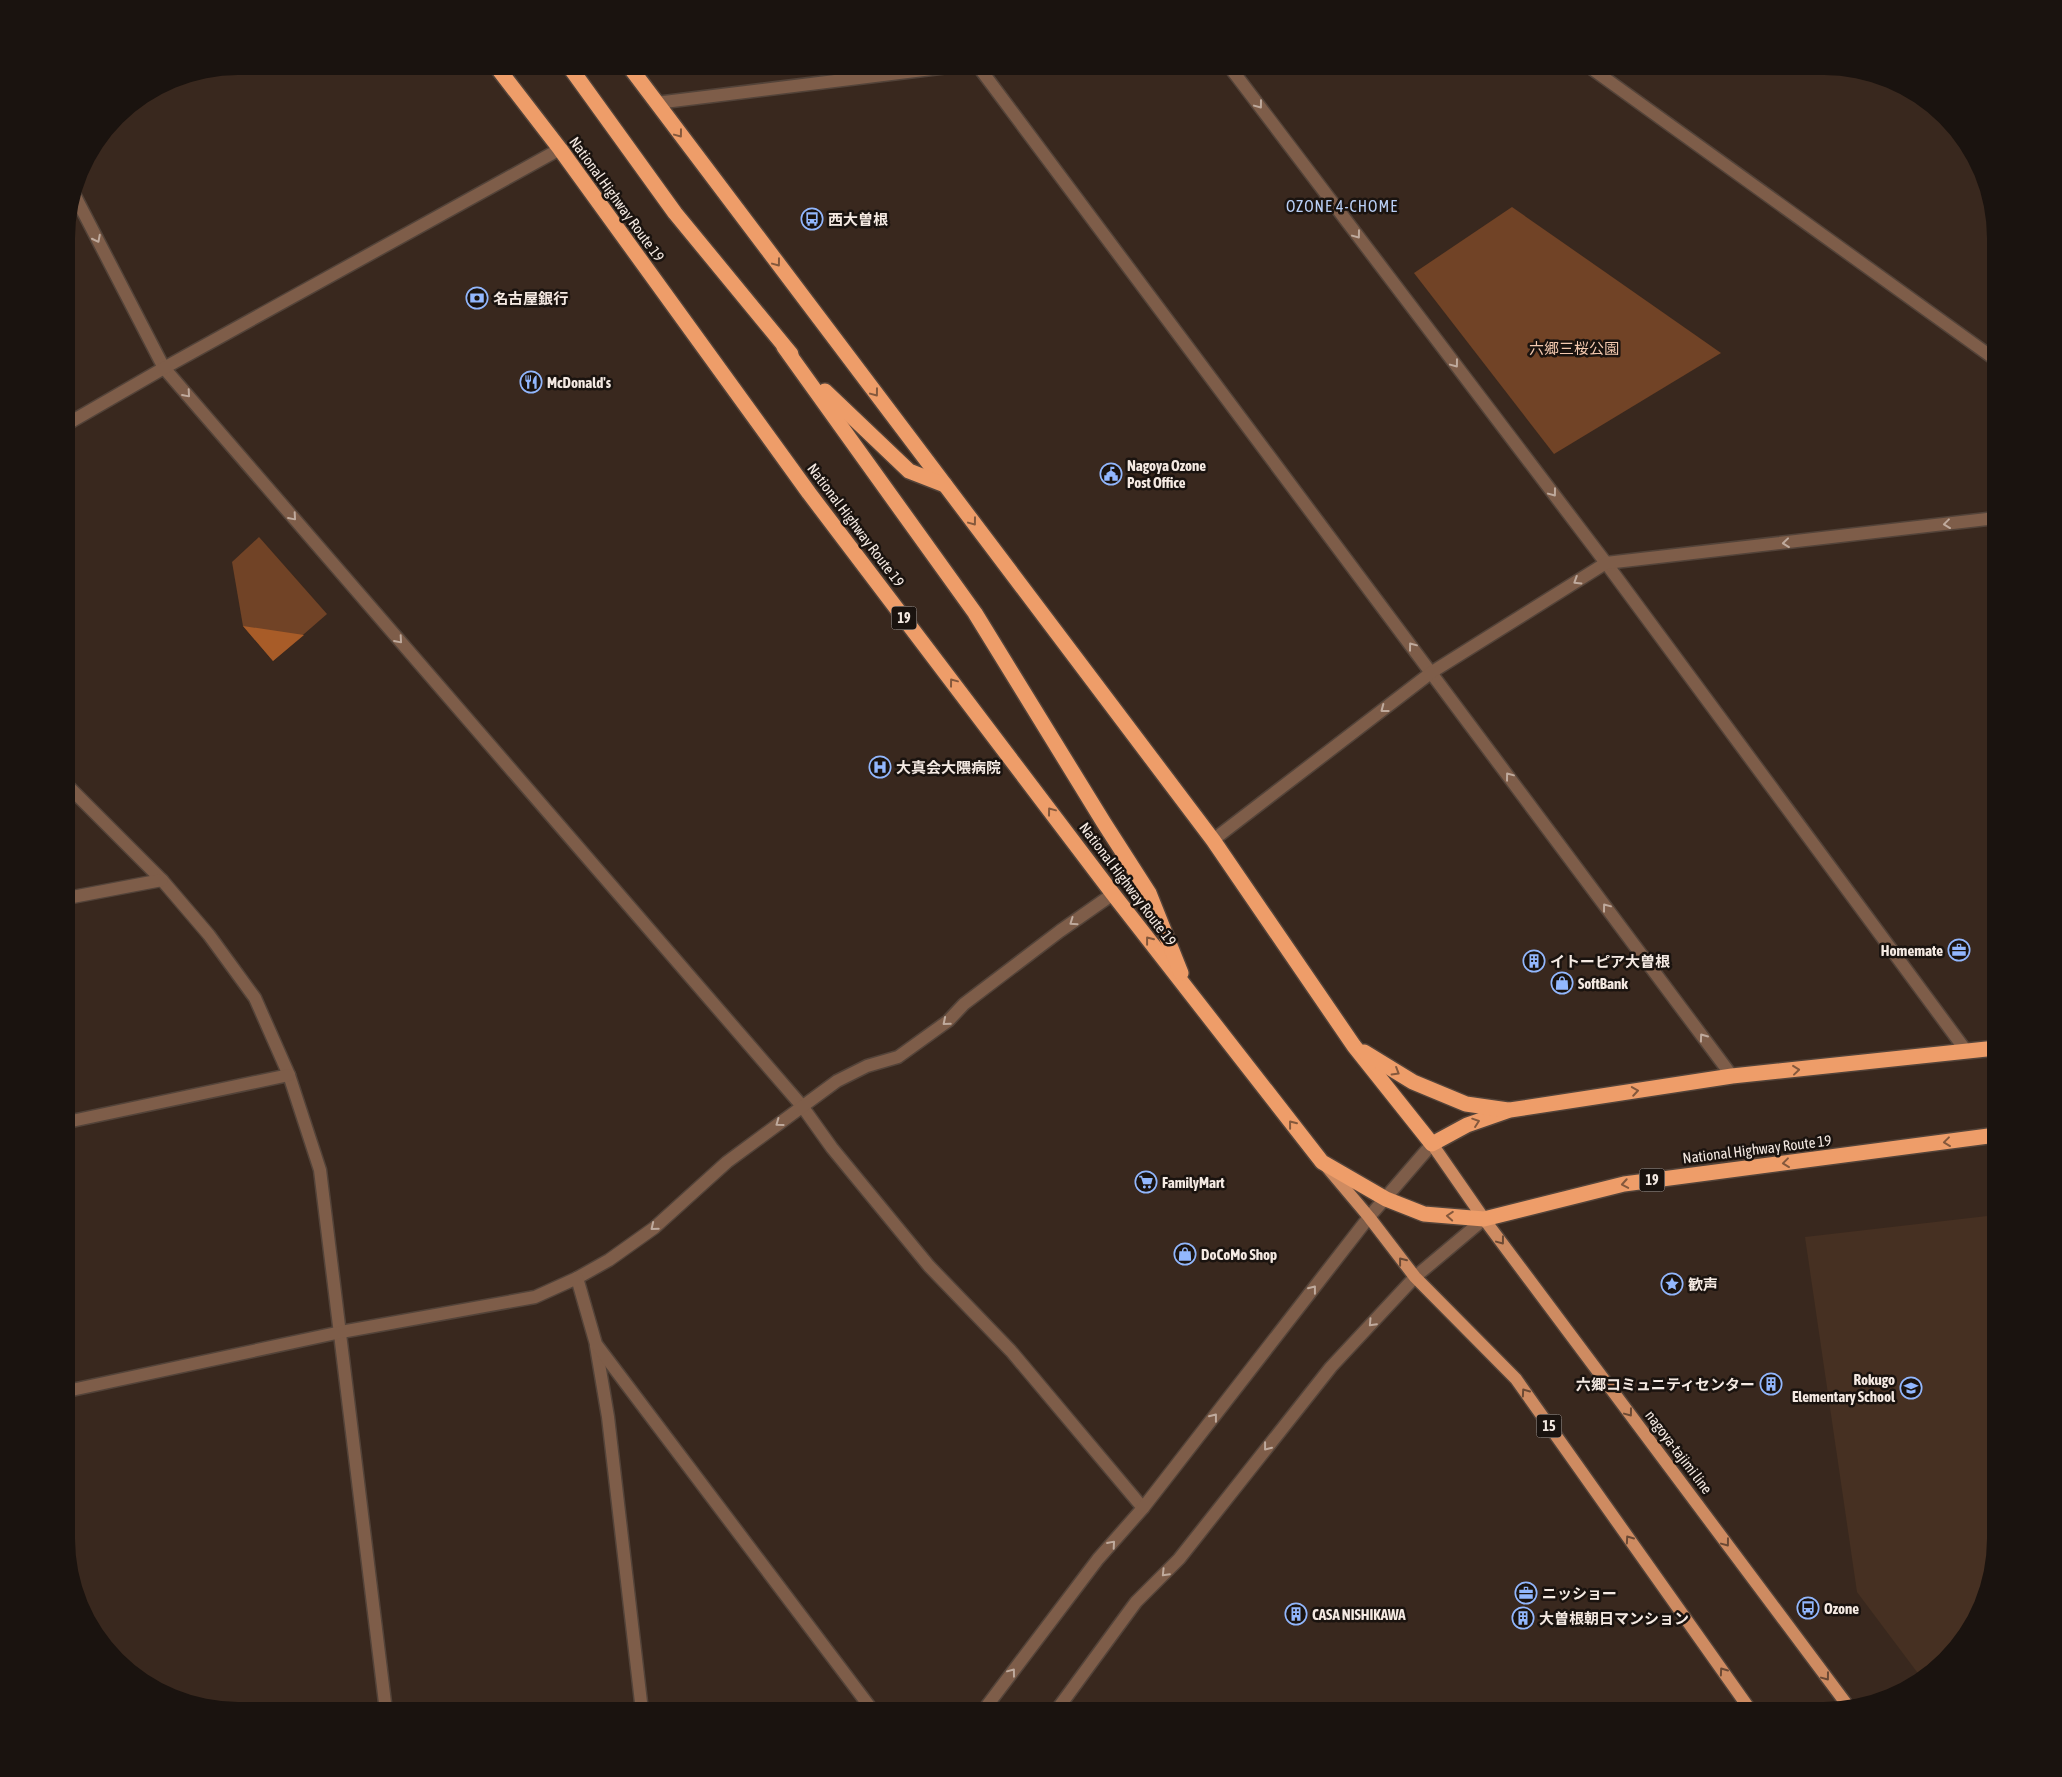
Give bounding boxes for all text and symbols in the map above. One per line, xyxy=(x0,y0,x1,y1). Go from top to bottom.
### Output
one-way arrow xyxy=(1253,99,1261,108)
one-way arrow xyxy=(673,128,682,138)
street label: National Highway Route 19 xyxy=(566,133,668,265)
district label: OZONE 4-CHOME xyxy=(1286,197,1398,215)
bus stop icon: 西大曽根 xyxy=(800,207,824,231)
place label: 西大曽根 xyxy=(828,211,888,228)
one-way arrow xyxy=(1351,229,1360,238)
one-way arrow xyxy=(91,234,101,243)
one-way arrow xyxy=(771,257,780,267)
bank icon: 名古屋銀行 xyxy=(465,286,489,310)
place label: 名古屋銀行 xyxy=(493,290,568,307)
park label: 六郷三桜公園 xyxy=(1529,340,1619,357)
one-way arrow xyxy=(1449,358,1458,368)
restaurant icon: McDonald's xyxy=(519,370,543,394)
place label: McDonald's xyxy=(547,374,612,391)
one-way arrow xyxy=(869,387,878,397)
one-way arrow xyxy=(181,389,190,398)
place label: Nagoya Ozone Post Office xyxy=(1127,457,1206,491)
street label: National Highway Route 19 xyxy=(804,460,908,590)
public building icon: Nagoya Ozone Post Office xyxy=(1099,462,1123,486)
one-way arrow xyxy=(1548,487,1556,496)
one-way arrow xyxy=(287,512,296,521)
one-way arrow xyxy=(967,517,976,526)
one-way arrow xyxy=(1943,519,1952,529)
one-way arrow xyxy=(1782,537,1790,548)
one-way arrow xyxy=(1574,575,1583,584)
road number: 19 xyxy=(892,606,916,630)
one-way arrow xyxy=(393,635,402,644)
one-way arrow xyxy=(1409,642,1418,652)
one-way arrow xyxy=(950,679,958,688)
one-way arrow xyxy=(1380,704,1389,713)
hospital icon: 大真会大隈病院 xyxy=(868,755,892,779)
place label: 大真会大隈病院 xyxy=(896,759,1001,776)
one-way arrow xyxy=(1507,773,1515,782)
one-way arrow xyxy=(1048,808,1056,817)
street label: National Highway Route 19 xyxy=(1076,819,1180,949)
one-way arrow xyxy=(1603,903,1612,912)
one-way arrow xyxy=(1070,916,1079,925)
one-way arrow xyxy=(1147,937,1155,946)
office icon: Homemate xyxy=(1947,938,1971,962)
place label: Homemate xyxy=(1881,942,1943,959)
building icon: イトーピア大曽根 xyxy=(1522,949,1546,973)
place label: イトーピア大曽根 xyxy=(1550,953,1670,970)
shop icon: SoftBank xyxy=(1550,971,1574,995)
place label: SoftBank xyxy=(1578,975,1628,992)
one-way arrow xyxy=(943,1016,952,1025)
one-way arrow xyxy=(1700,1033,1709,1043)
one-way arrow xyxy=(1792,1064,1800,1075)
one-way arrow xyxy=(1390,1065,1399,1075)
one-way arrow xyxy=(1631,1086,1639,1097)
one-way arrow xyxy=(776,1118,785,1126)
one-way arrow xyxy=(1471,1118,1479,1128)
one-way arrow xyxy=(1289,1121,1297,1130)
street label: National Highway Route 19 xyxy=(1682,1131,1832,1167)
one-way arrow xyxy=(1943,1136,1952,1146)
one-way arrow xyxy=(1782,1157,1790,1168)
road number: 19 xyxy=(1640,1168,1664,1192)
supermarket icon: FamilyMart xyxy=(1134,1170,1158,1194)
place label: FamilyMart xyxy=(1162,1174,1225,1191)
one-way arrow xyxy=(1621,1179,1630,1189)
one-way arrow xyxy=(1445,1211,1453,1222)
one-way arrow xyxy=(651,1222,660,1231)
one-way arrow xyxy=(1495,1235,1504,1245)
shop icon: DoCoMo Shop xyxy=(1173,1242,1197,1266)
place label: DoCoMo Shop xyxy=(1201,1246,1277,1263)
one-way arrow xyxy=(1399,1257,1408,1267)
place icon: 歓声 xyxy=(1660,1272,1684,1296)
place label: 歓声 xyxy=(1688,1276,1718,1293)
one-way arrow xyxy=(1308,1286,1316,1295)
one-way arrow xyxy=(1369,1317,1378,1326)
place label: Rokugo Elementary School xyxy=(1792,1371,1896,1405)
building icon: 六郷コミュニティセンター xyxy=(1759,1372,1783,1396)
place label: 六郷コミュニティセンター xyxy=(1576,1376,1755,1393)
school or university icon: Rokugo Elementary School xyxy=(1899,1376,1923,1400)
one-way arrow xyxy=(1522,1388,1531,1398)
one-way arrow xyxy=(1624,1407,1632,1416)
street label: nagoya-tajimi line xyxy=(1642,1407,1716,1497)
one-way arrow xyxy=(1208,1414,1216,1423)
road number: 15 xyxy=(1536,1414,1562,1438)
one-way arrow xyxy=(1264,1441,1273,1451)
one-way arrow xyxy=(1626,1535,1635,1544)
one-way arrow xyxy=(1721,1537,1729,1546)
one-way arrow xyxy=(1106,1540,1115,1549)
one-way arrow xyxy=(1162,1567,1171,1576)
office icon: ニッショー xyxy=(1514,1581,1538,1605)
place label: ニッショー xyxy=(1542,1585,1617,1602)
bus stop icon: Ozone xyxy=(1796,1596,1820,1620)
place label: Ozone xyxy=(1824,1600,1859,1617)
building icon: CASA NISHIKAWA xyxy=(1284,1602,1308,1626)
place label: CASA NISHIKAWA xyxy=(1312,1606,1406,1623)
building icon: 大曽根朝日マンション xyxy=(1511,1606,1535,1630)
place label: 大曽根朝日マンション xyxy=(1539,1610,1689,1627)
one-way arrow xyxy=(1720,1667,1729,1677)
one-way arrow xyxy=(1007,1669,1015,1678)
one-way arrow xyxy=(1820,1671,1829,1681)

